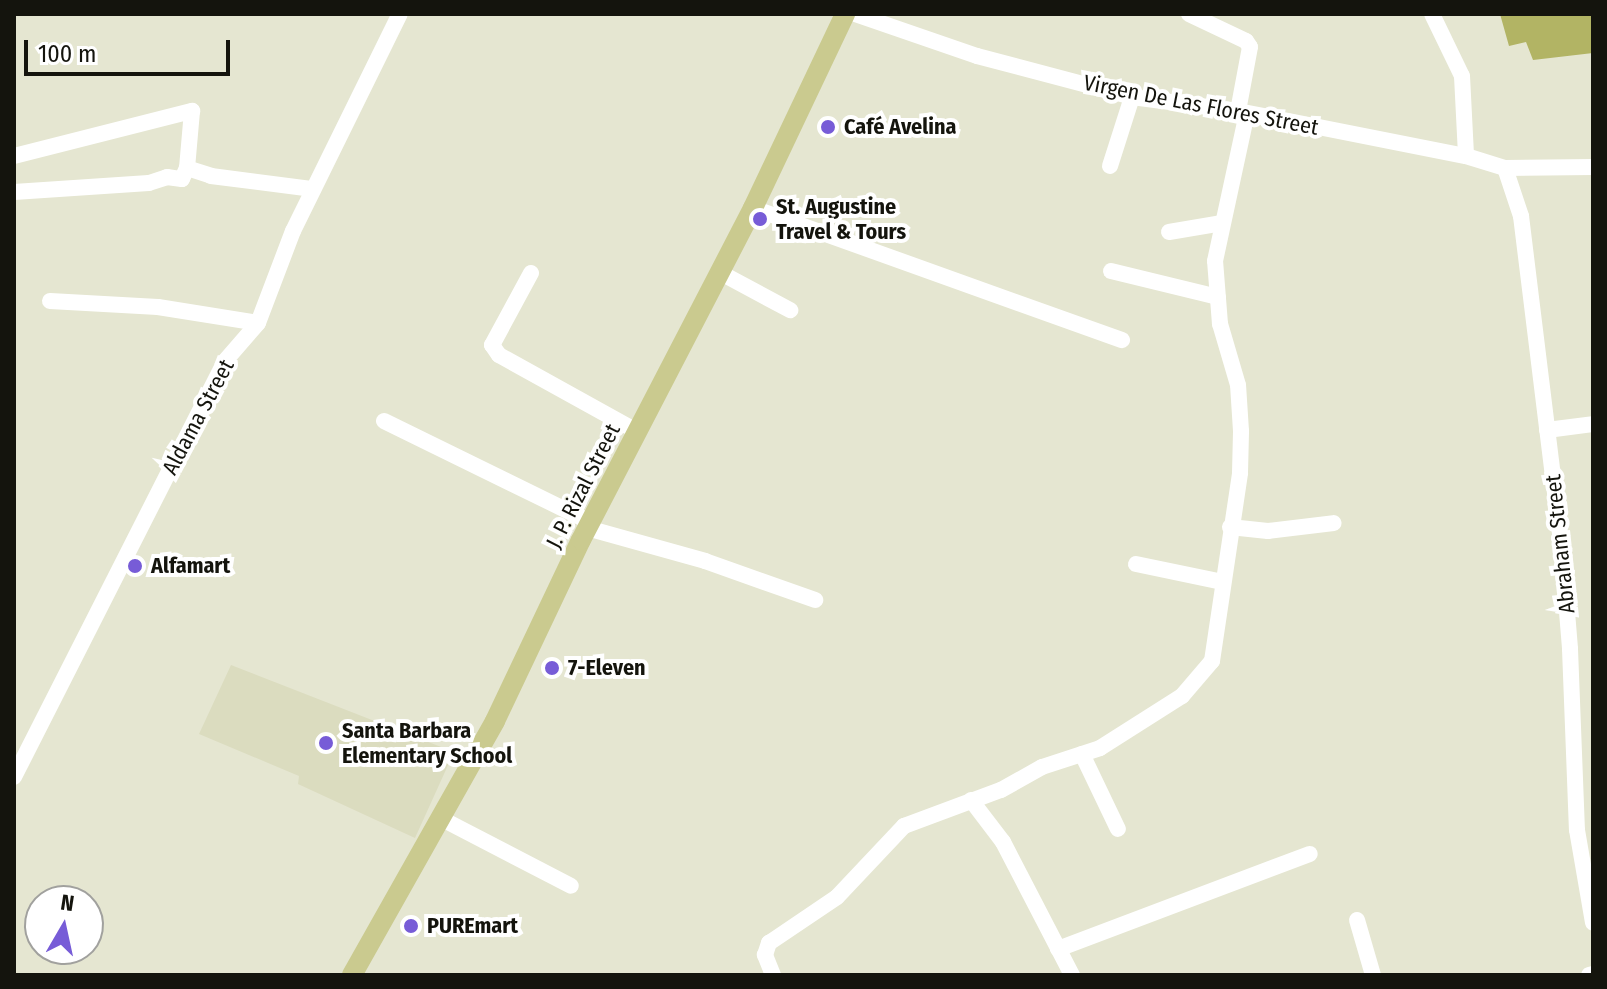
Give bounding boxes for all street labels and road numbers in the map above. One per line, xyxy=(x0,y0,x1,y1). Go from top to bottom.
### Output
street label: Virgen De Las Flores Street xyxy=(1081,69,1321,141)
street label: Aldama Street xyxy=(157,355,239,479)
street label: J. P. Rizal Street xyxy=(540,419,626,553)
street label: Abraham Street xyxy=(1540,473,1580,615)

